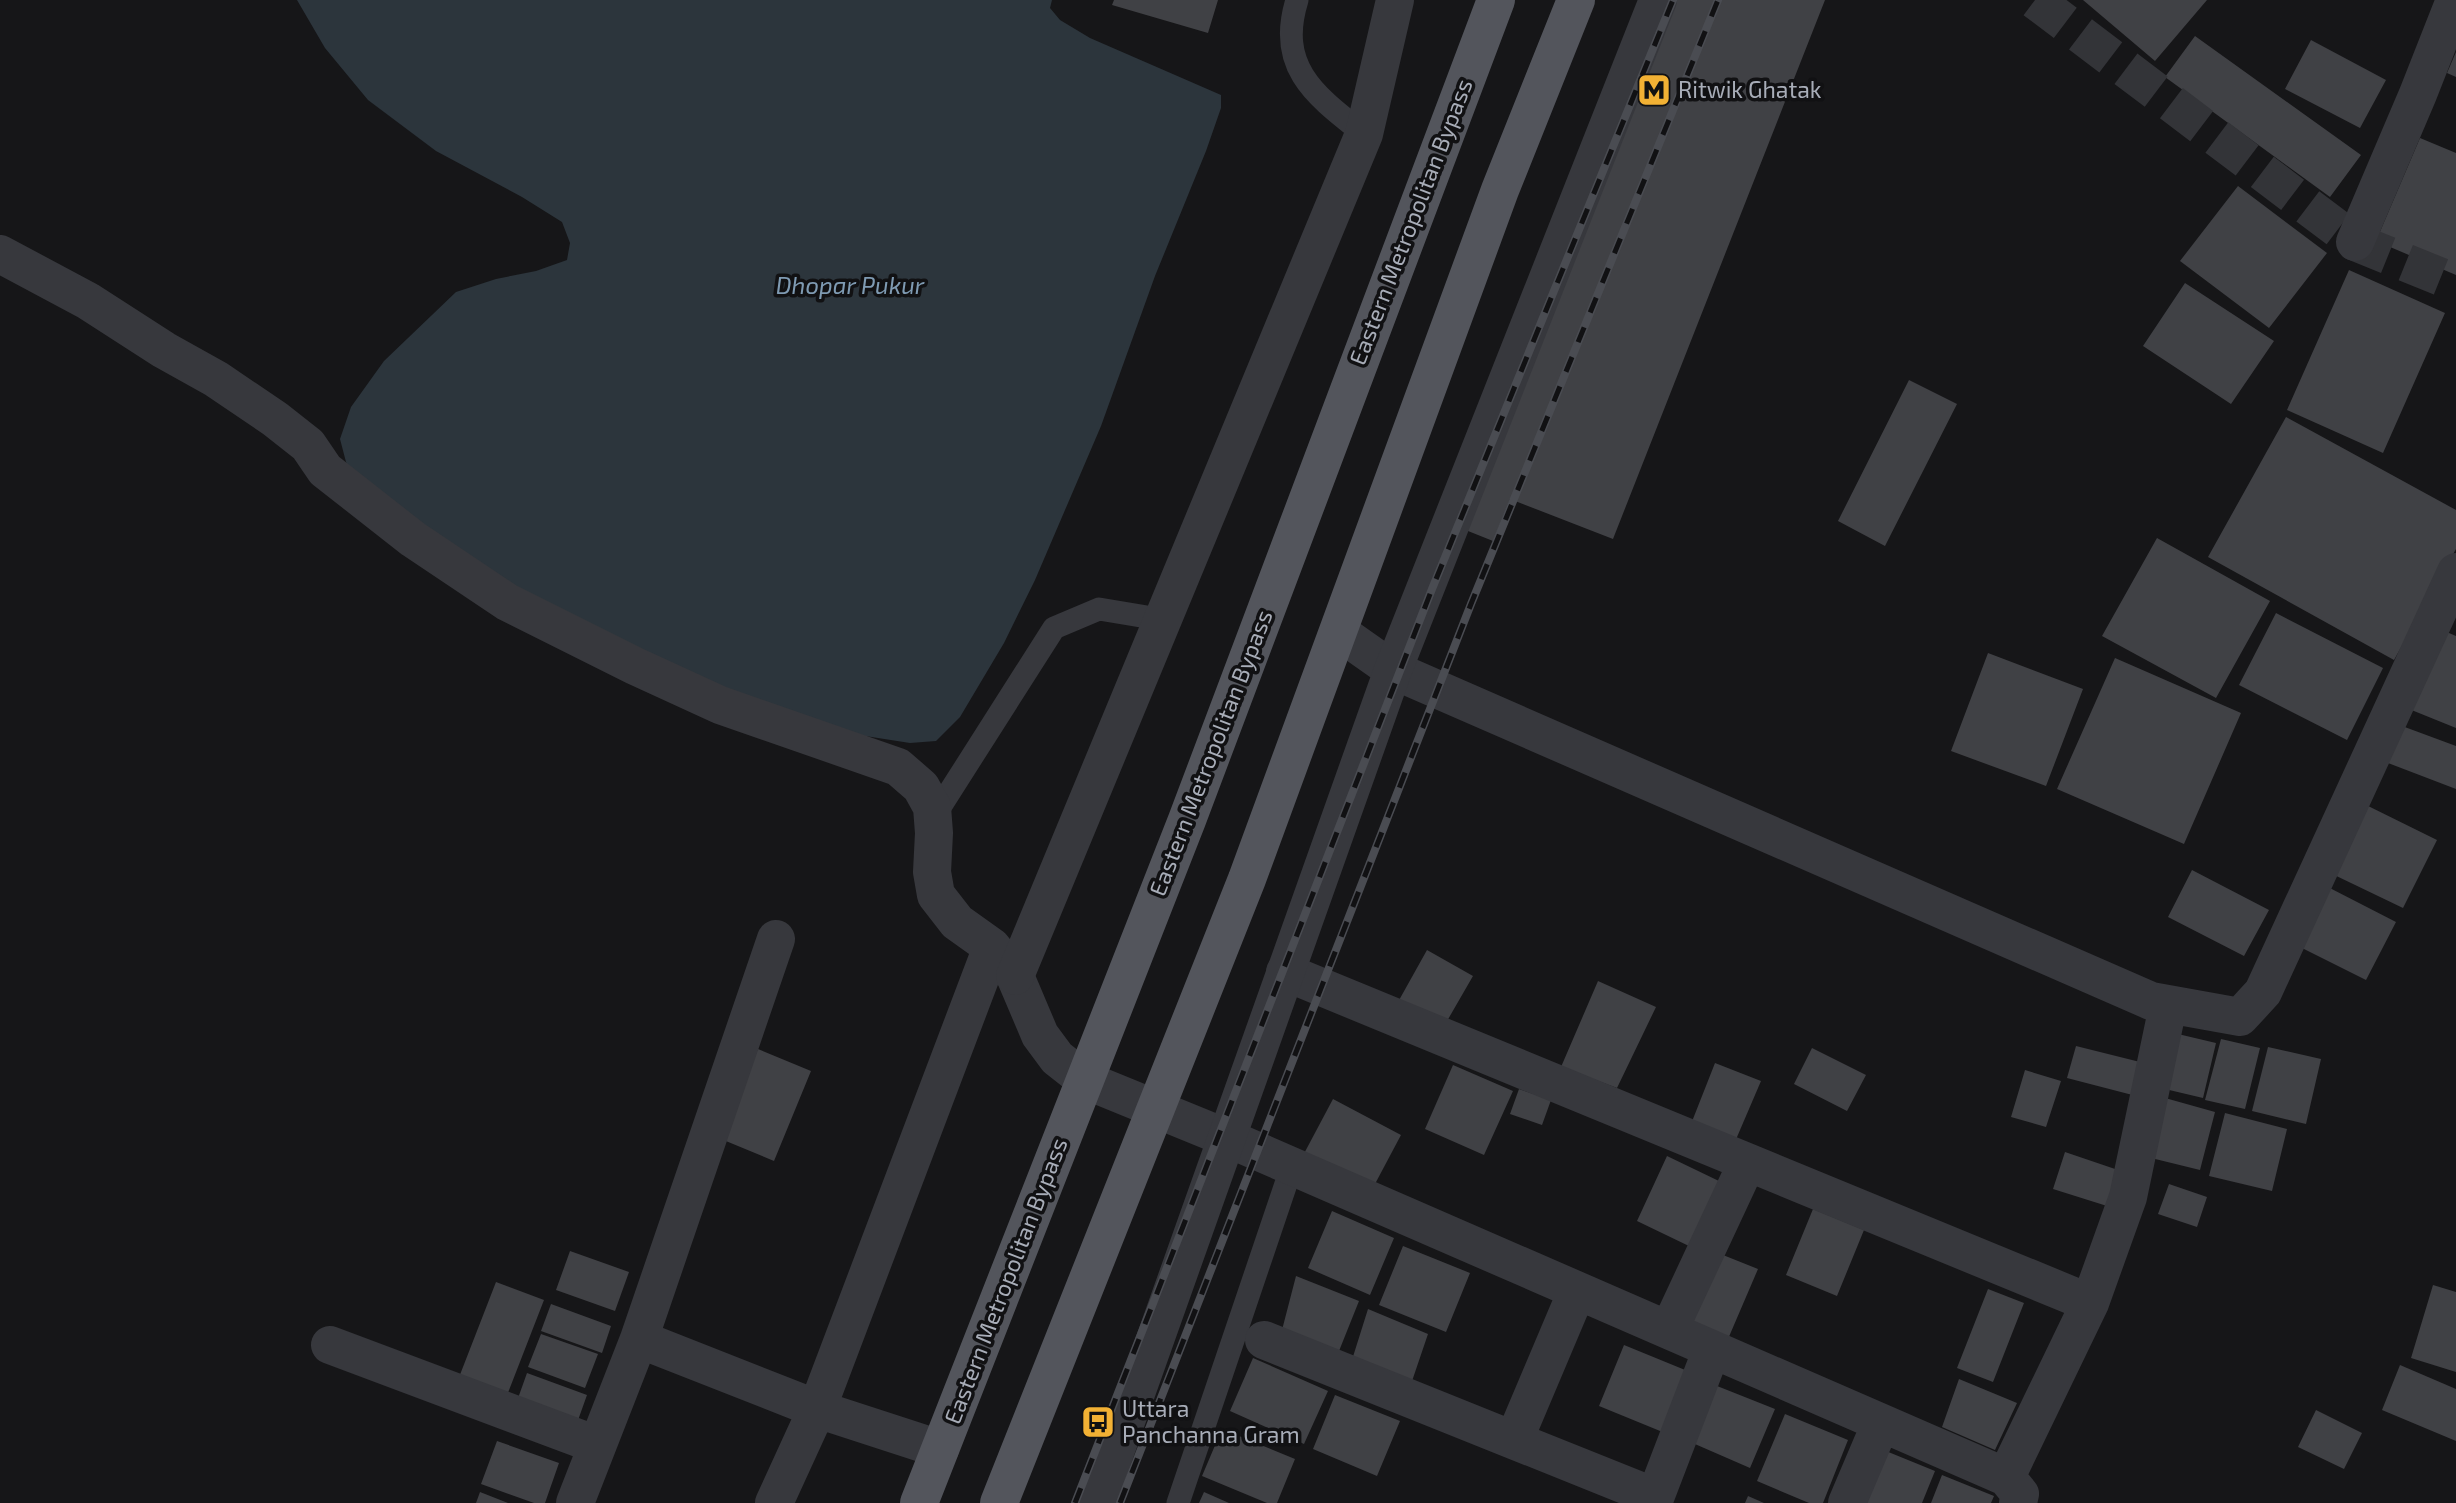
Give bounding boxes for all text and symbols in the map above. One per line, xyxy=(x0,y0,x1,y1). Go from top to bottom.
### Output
metro station icon: Ritwik Ghatak xyxy=(1635,71,1673,109)
street label: Eastern Metropolitan Bypass xyxy=(1343,75,1478,369)
place label: Ritwik Ghatak xyxy=(1678,75,1822,103)
water label: Dhopar Pukur xyxy=(776,270,925,299)
street label: Eastern Metropolitan Bypass xyxy=(1143,606,1278,900)
street label: Eastern Metropolitan Bypass xyxy=(938,1134,1073,1428)
place label: Uttara Panchanna Gram xyxy=(1122,1394,1300,1448)
bus stop icon: Uttara Panchanna Gram xyxy=(1079,1403,1117,1441)

